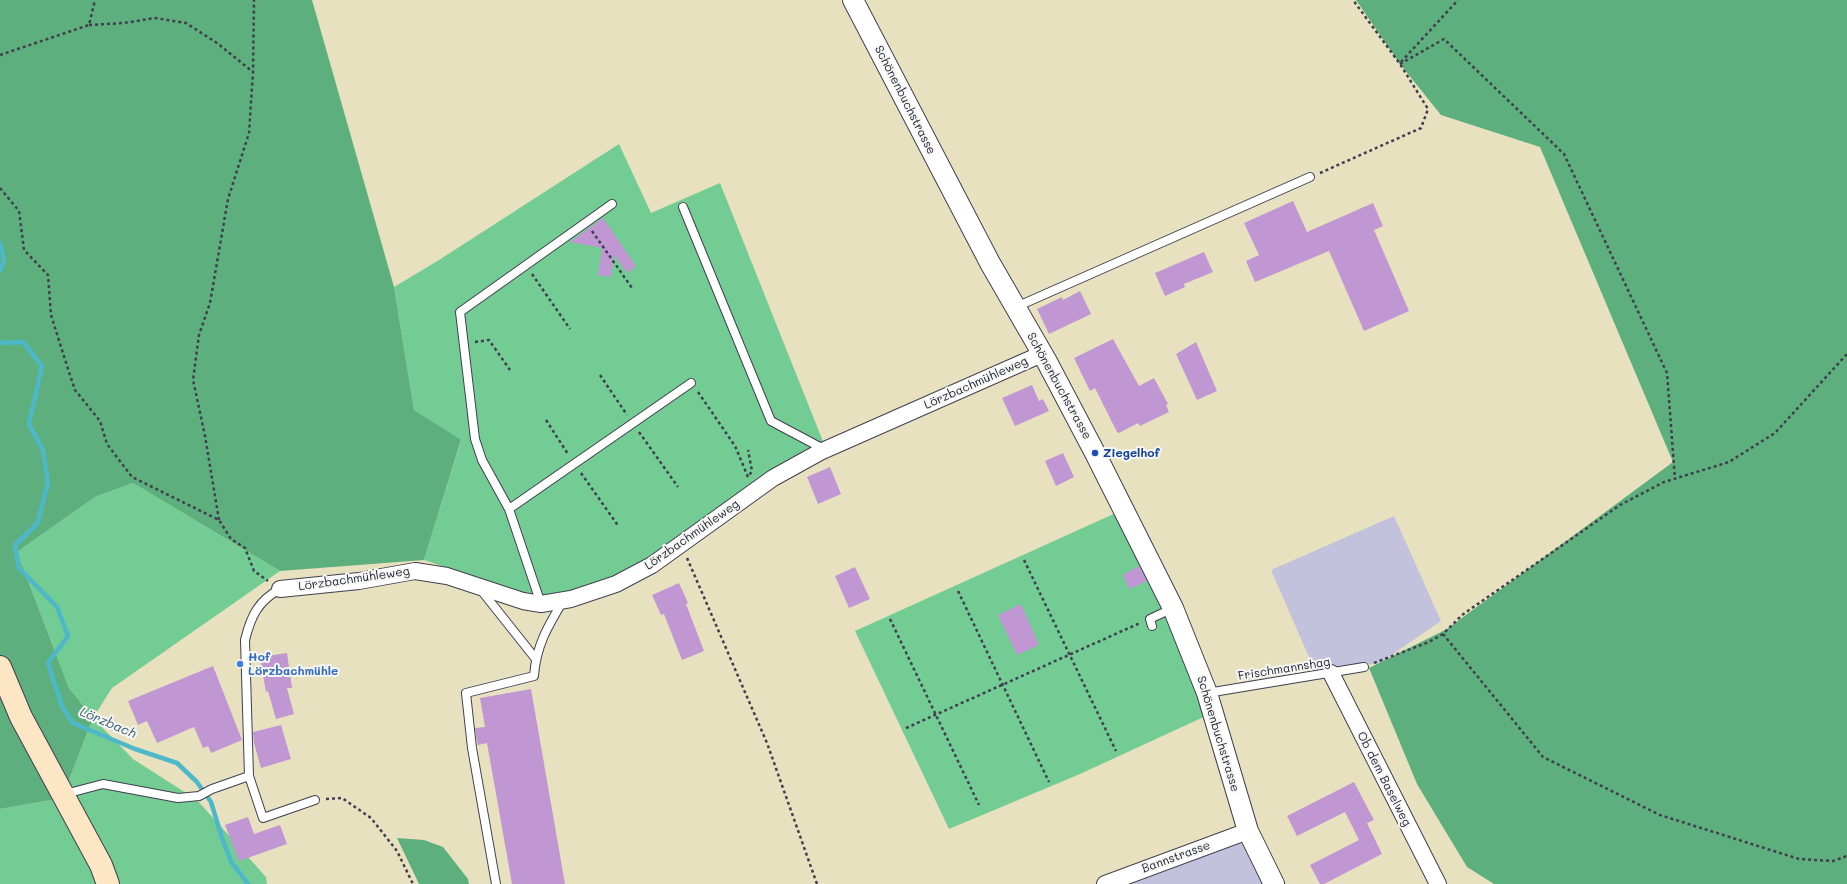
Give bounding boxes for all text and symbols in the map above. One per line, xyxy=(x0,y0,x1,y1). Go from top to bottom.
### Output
street label: Schönenbuchstrasse xyxy=(871,43,939,157)
street label: Schönenbuchstrasse xyxy=(1024,330,1094,442)
street label: Lörzbachmühleweg xyxy=(922,354,1030,412)
place label: Ziegelhof xyxy=(1103,446,1160,460)
marker: Ziegelhof xyxy=(1090,448,1100,458)
street label: Lörzbachmühleweg xyxy=(642,497,742,573)
street label: Lörzbachmühleweg xyxy=(297,564,411,594)
place label: Hof Lörzbachmühle xyxy=(248,650,338,678)
street label: Frischmannshag xyxy=(1237,655,1331,683)
marker: Hof Lörzbachmühle xyxy=(235,659,245,669)
street label: Schönenbuchstrasse xyxy=(1194,674,1242,794)
water label: Lörzbach xyxy=(77,704,139,742)
street label: Ob dem Baselweg xyxy=(1354,729,1414,829)
street label: Bannstrasse xyxy=(1140,838,1212,876)

